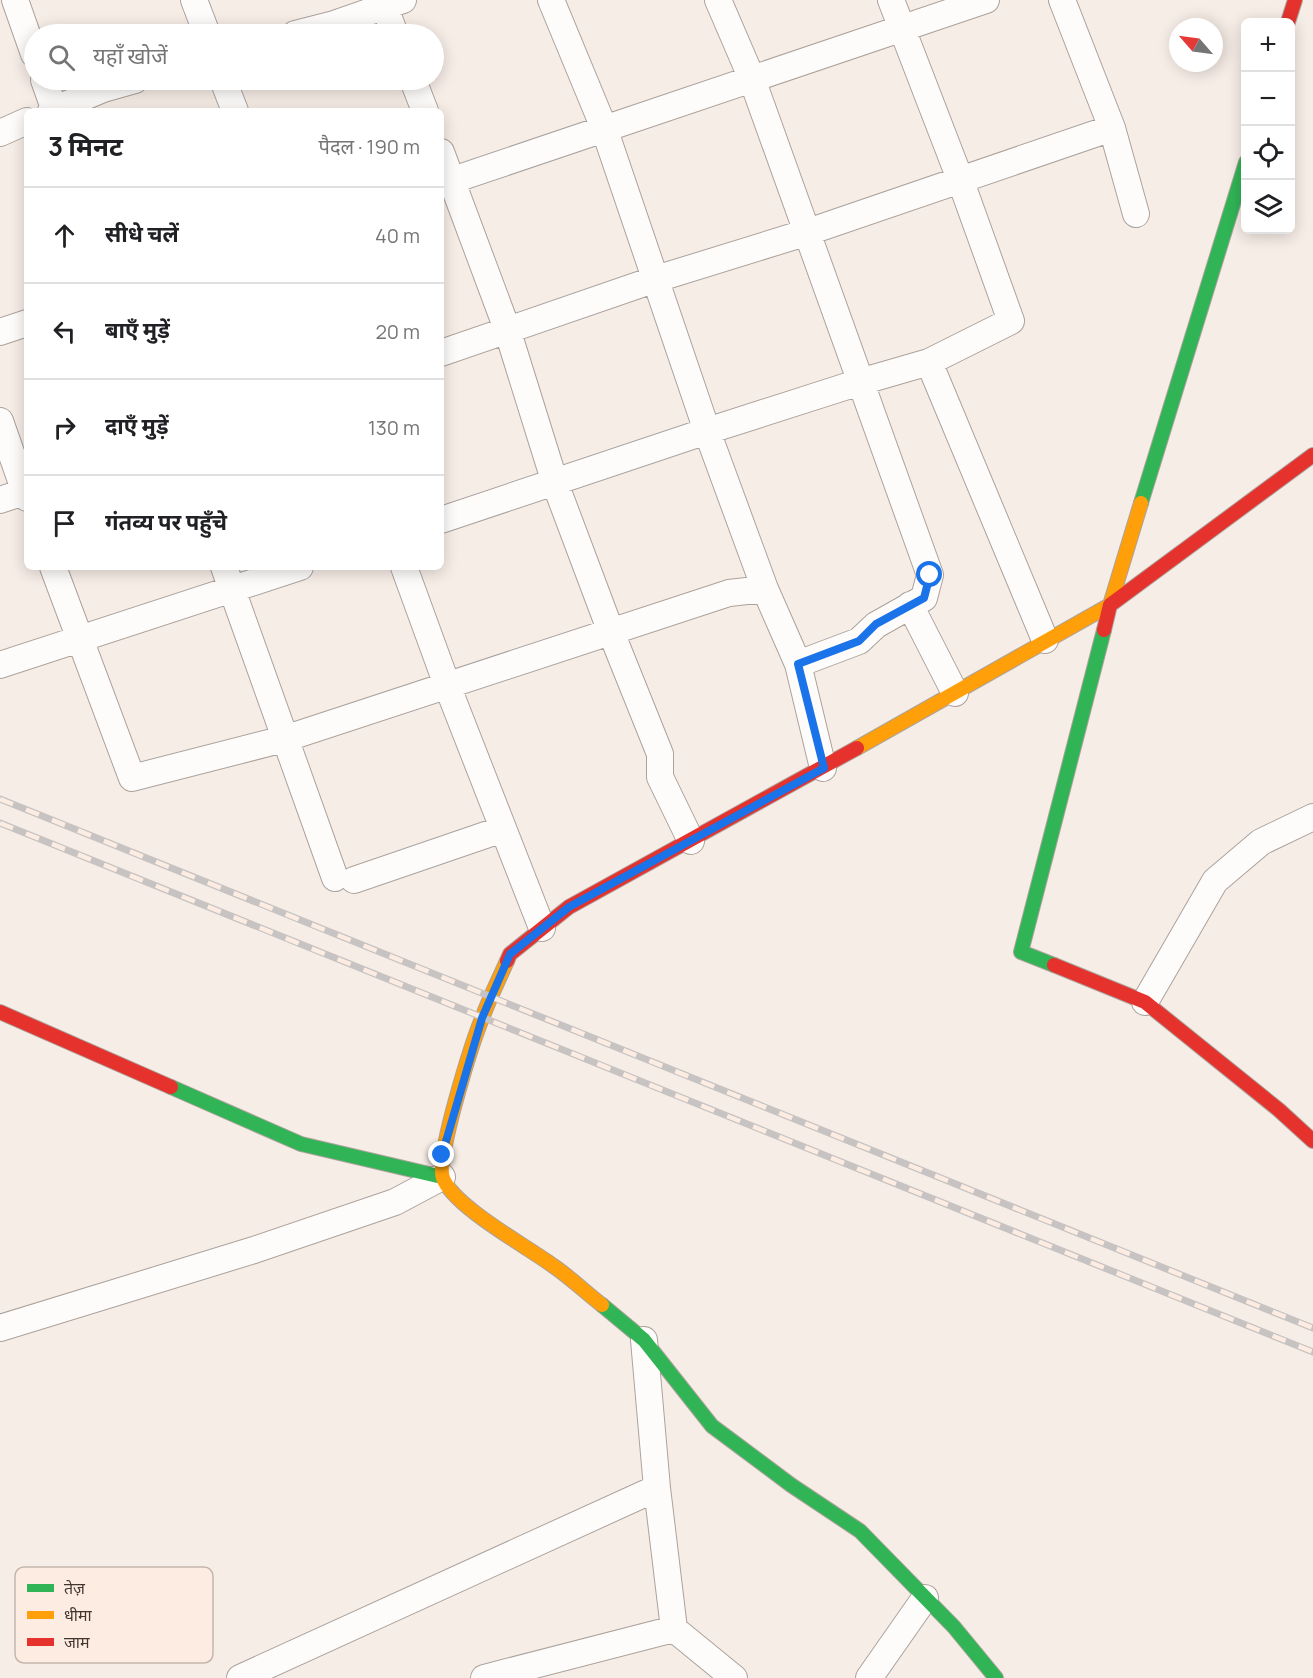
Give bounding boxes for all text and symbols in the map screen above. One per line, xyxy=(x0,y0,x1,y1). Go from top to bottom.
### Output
north arrow xyxy=(1169,18,1223,72)
map controls xyxy=(1241,18,1295,234)
button: + xyxy=(1241,18,1295,72)
search box xyxy=(24,24,444,90)
icon: search xyxy=(45,41,78,74)
text: यहाँ खोजें xyxy=(93,41,168,71)
button: − xyxy=(1241,72,1295,126)
button: locate xyxy=(1241,126,1295,180)
text: 3 मिनट xyxy=(48,128,123,164)
text: पैदल · 190 m xyxy=(319,133,420,160)
button: layers xyxy=(1241,180,1295,234)
icon: ahead xyxy=(48,219,81,252)
text: सीधे चलें xyxy=(105,219,179,249)
text: 40 m xyxy=(375,222,420,249)
icon: left xyxy=(48,315,81,348)
text: बाएँ मुड़ें xyxy=(105,315,170,345)
text: 20 m xyxy=(375,318,420,345)
icon: right xyxy=(48,411,81,444)
text: दाएँ मुड़ें xyxy=(105,411,168,441)
text: 130 m xyxy=(368,414,420,441)
icon: arrive xyxy=(48,507,81,540)
text: गंतव्य पर पहुँचे xyxy=(105,507,227,537)
route start xyxy=(916,561,942,587)
route end xyxy=(428,1141,454,1167)
legend xyxy=(15,1567,213,1663)
text: तेज़ xyxy=(64,1577,86,1599)
text: धीमा xyxy=(64,1604,93,1626)
text: जाम xyxy=(64,1631,90,1653)

